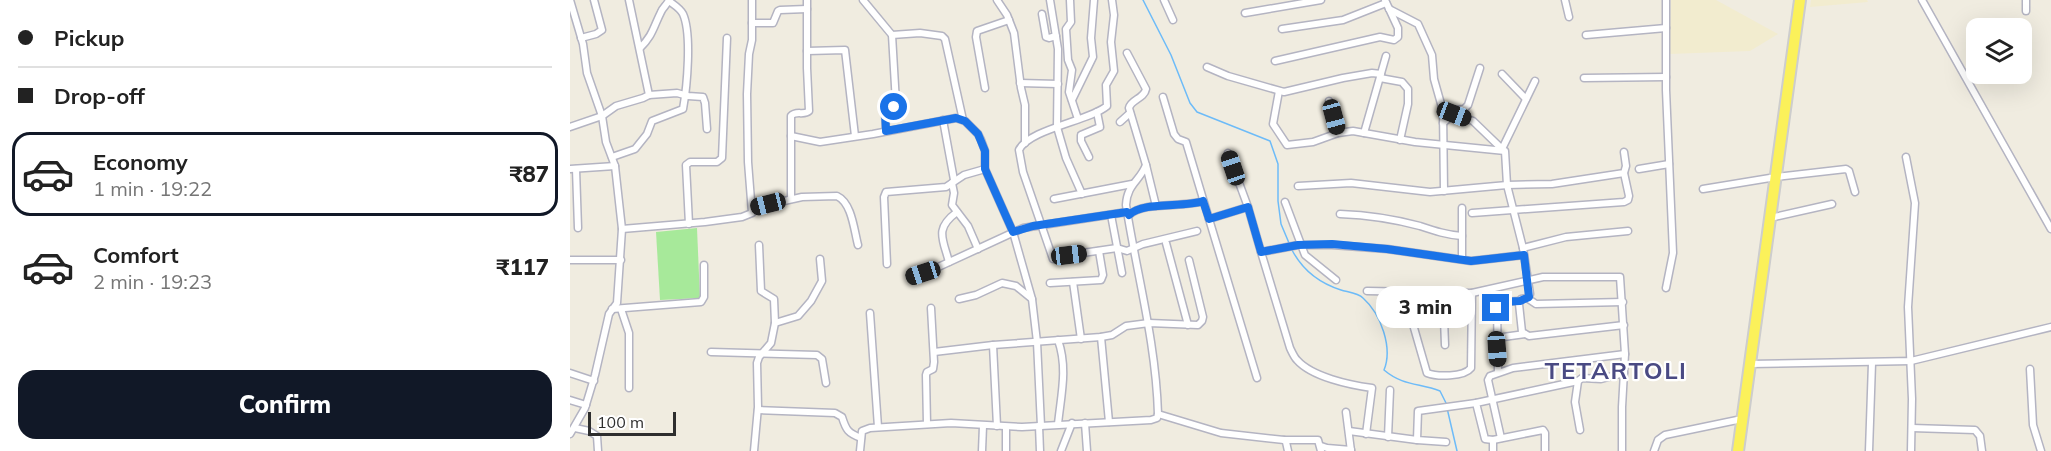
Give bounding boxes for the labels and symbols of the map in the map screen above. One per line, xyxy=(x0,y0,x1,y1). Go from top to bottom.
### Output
route start xyxy=(880,93,907,120)
car xyxy=(1321,97,1347,137)
car xyxy=(1434,99,1474,129)
car xyxy=(1219,148,1247,188)
car xyxy=(748,191,788,217)
car xyxy=(1050,244,1088,266)
car xyxy=(903,259,943,287)
callout: 3 min xyxy=(1376,287,1475,329)
route end xyxy=(1482,294,1509,321)
car xyxy=(1487,330,1507,368)
district label: TETARTOLI xyxy=(1545,355,1687,385)
scale bar xyxy=(588,409,676,436)

